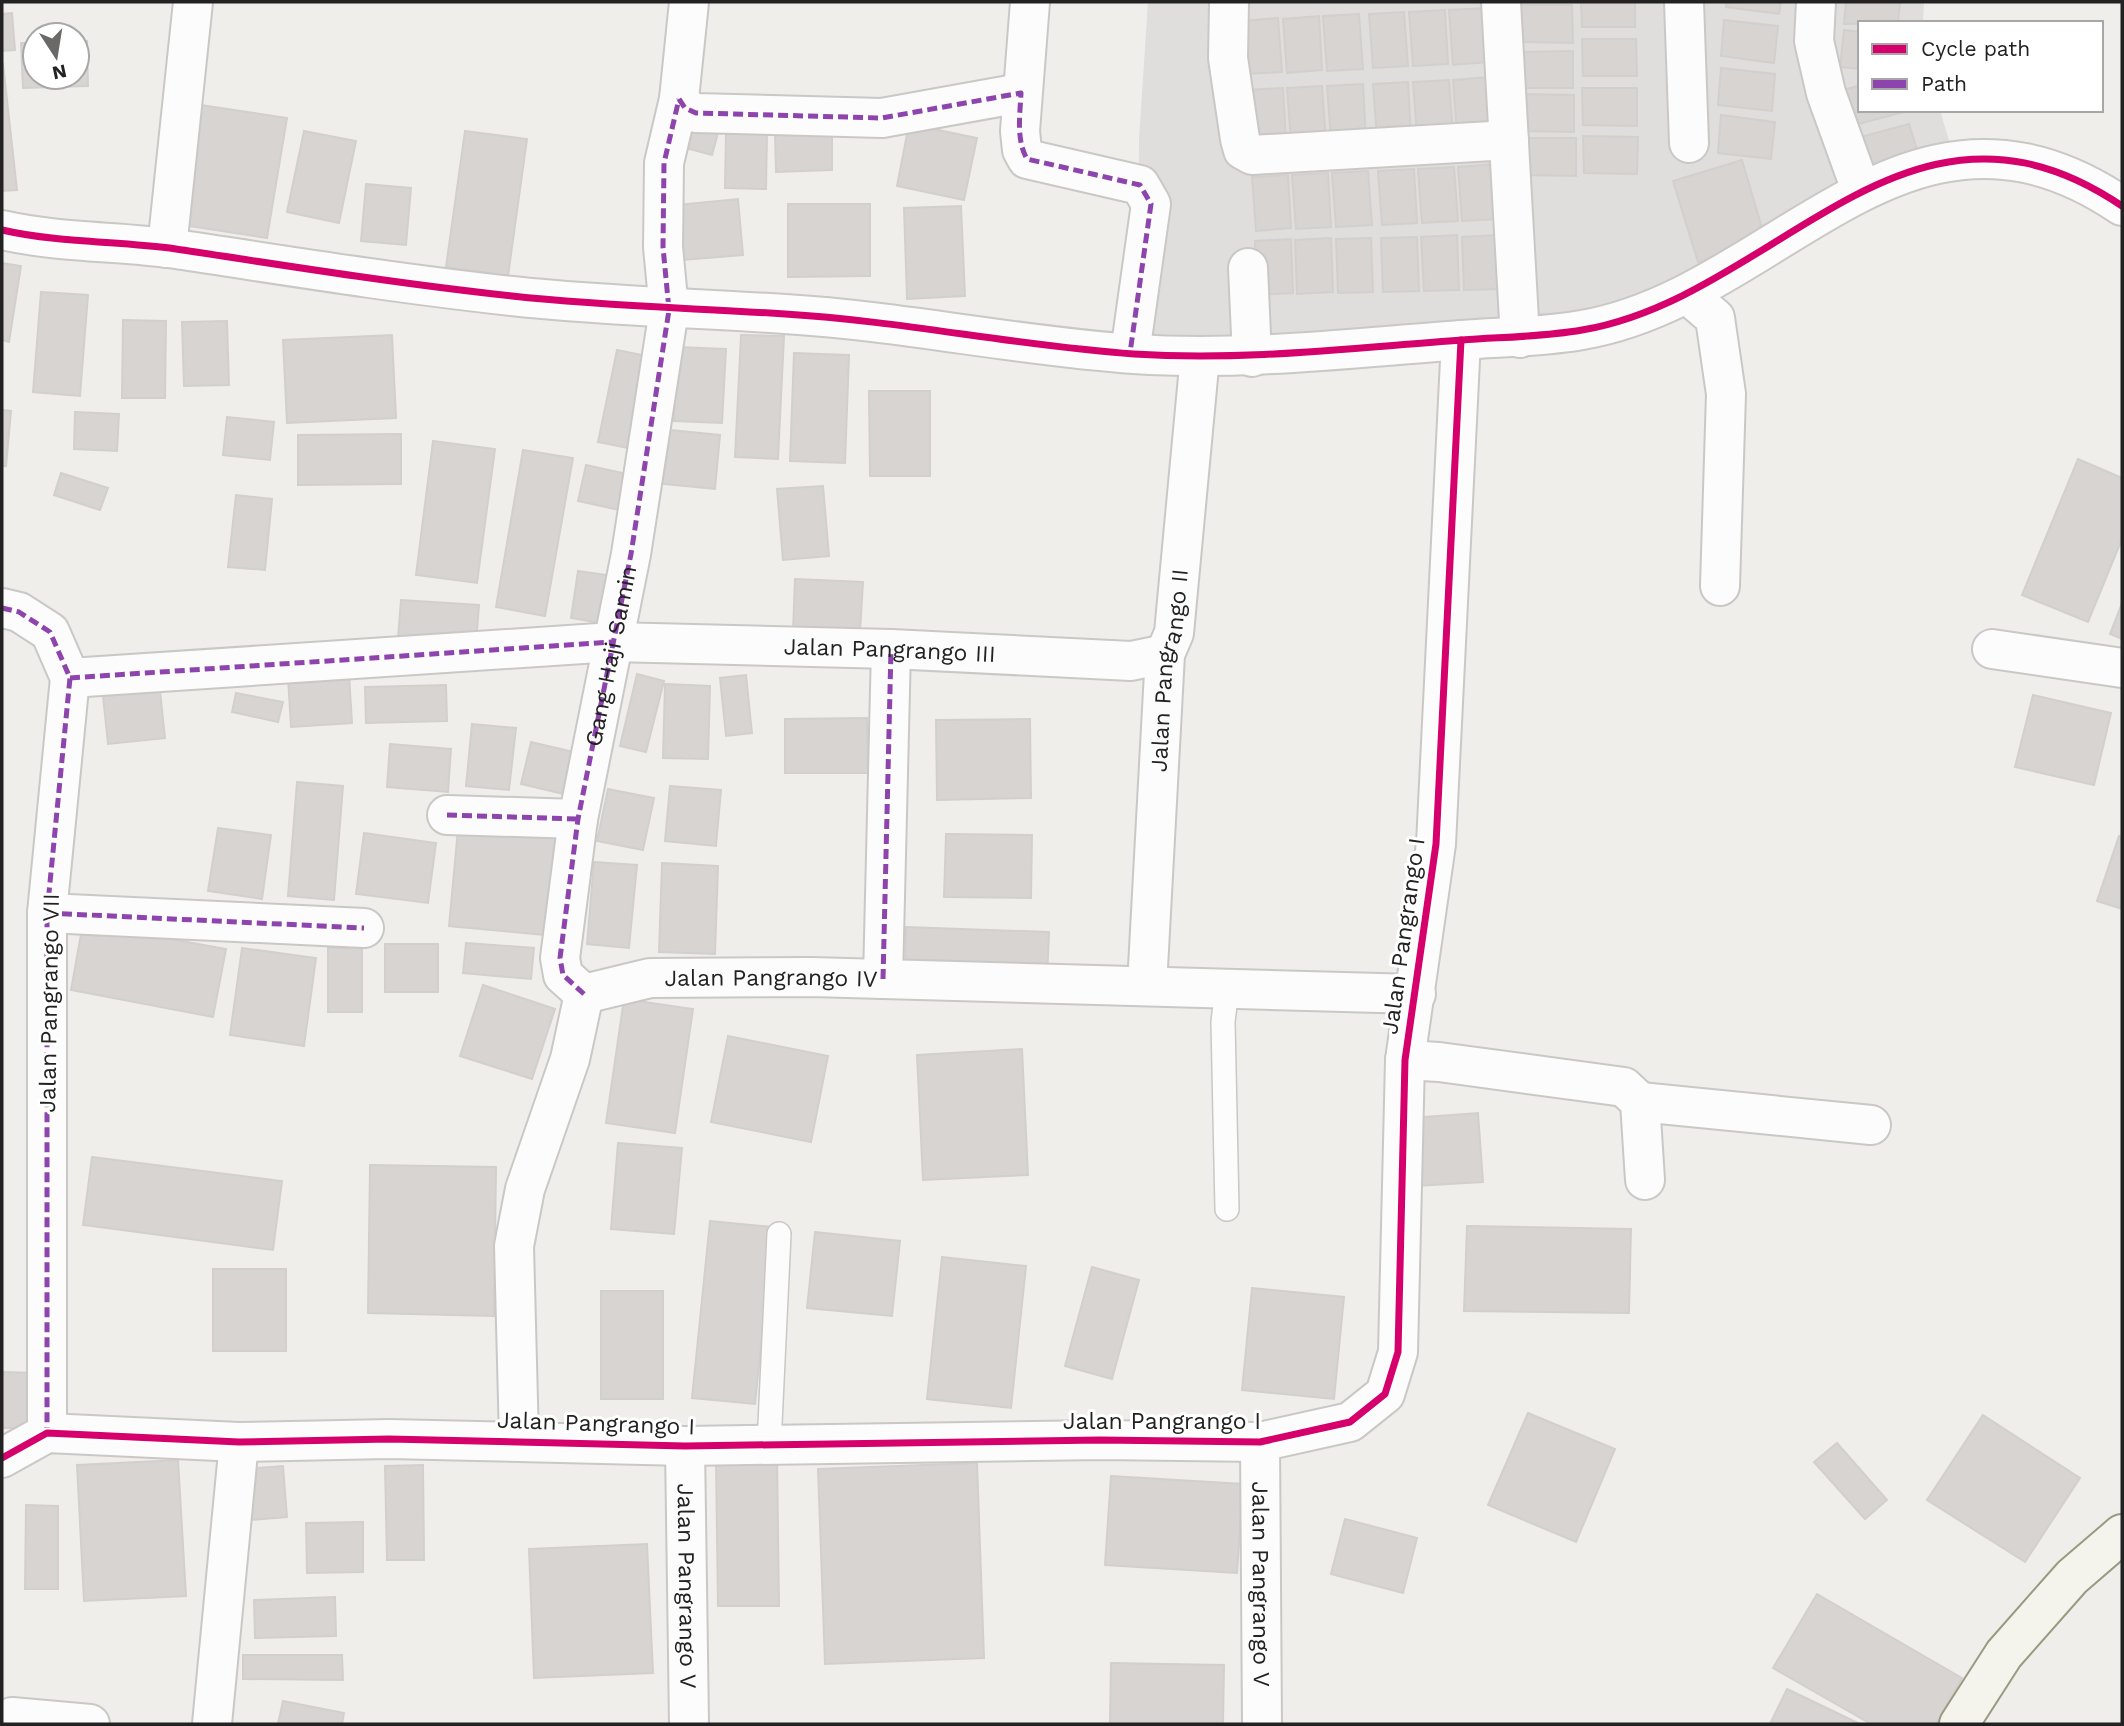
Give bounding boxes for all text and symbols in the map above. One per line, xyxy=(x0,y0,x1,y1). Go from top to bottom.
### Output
north arrow xyxy=(21,21,91,91)
legend xyxy=(1858,21,2103,112)
text: Cycle path xyxy=(1921,36,2030,61)
text: N xyxy=(50,59,69,85)
text: Path xyxy=(1921,71,1967,96)
street label: Gang Haji Samin xyxy=(580,563,642,749)
street label: Jalan Pangrango II xyxy=(1146,568,1194,773)
street label: Jalan Pangrango III xyxy=(783,633,996,668)
street label: Jalan Pangrango I xyxy=(1376,836,1431,1036)
street label: Jalan Pangrango VII xyxy=(34,893,65,1113)
street label: Jalan Pangrango IV xyxy=(664,964,878,993)
street label: Jalan Pangrango I xyxy=(496,1407,696,1440)
street label: Jalan Pangrango I xyxy=(1063,1408,1261,1435)
street label: Jalan Pangrango V xyxy=(1246,1481,1275,1687)
street label: Jalan Pangrango V xyxy=(672,1483,701,1689)

